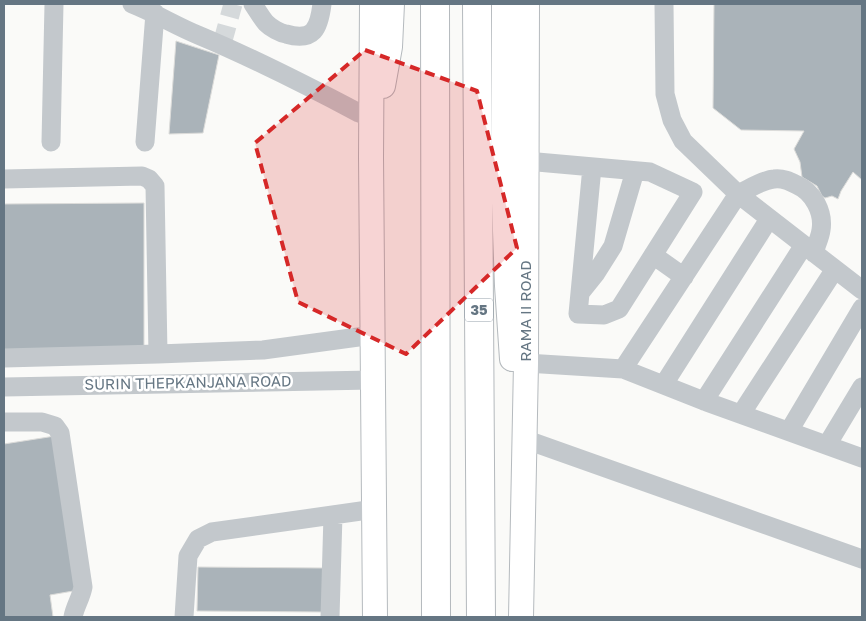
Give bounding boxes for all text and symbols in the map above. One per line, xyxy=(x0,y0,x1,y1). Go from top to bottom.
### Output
street label: RAMA II ROAD xyxy=(516,260,534,362)
road number: 35 xyxy=(465,298,493,322)
street label: SURIN THEPKANJANA ROAD xyxy=(84,371,292,393)

